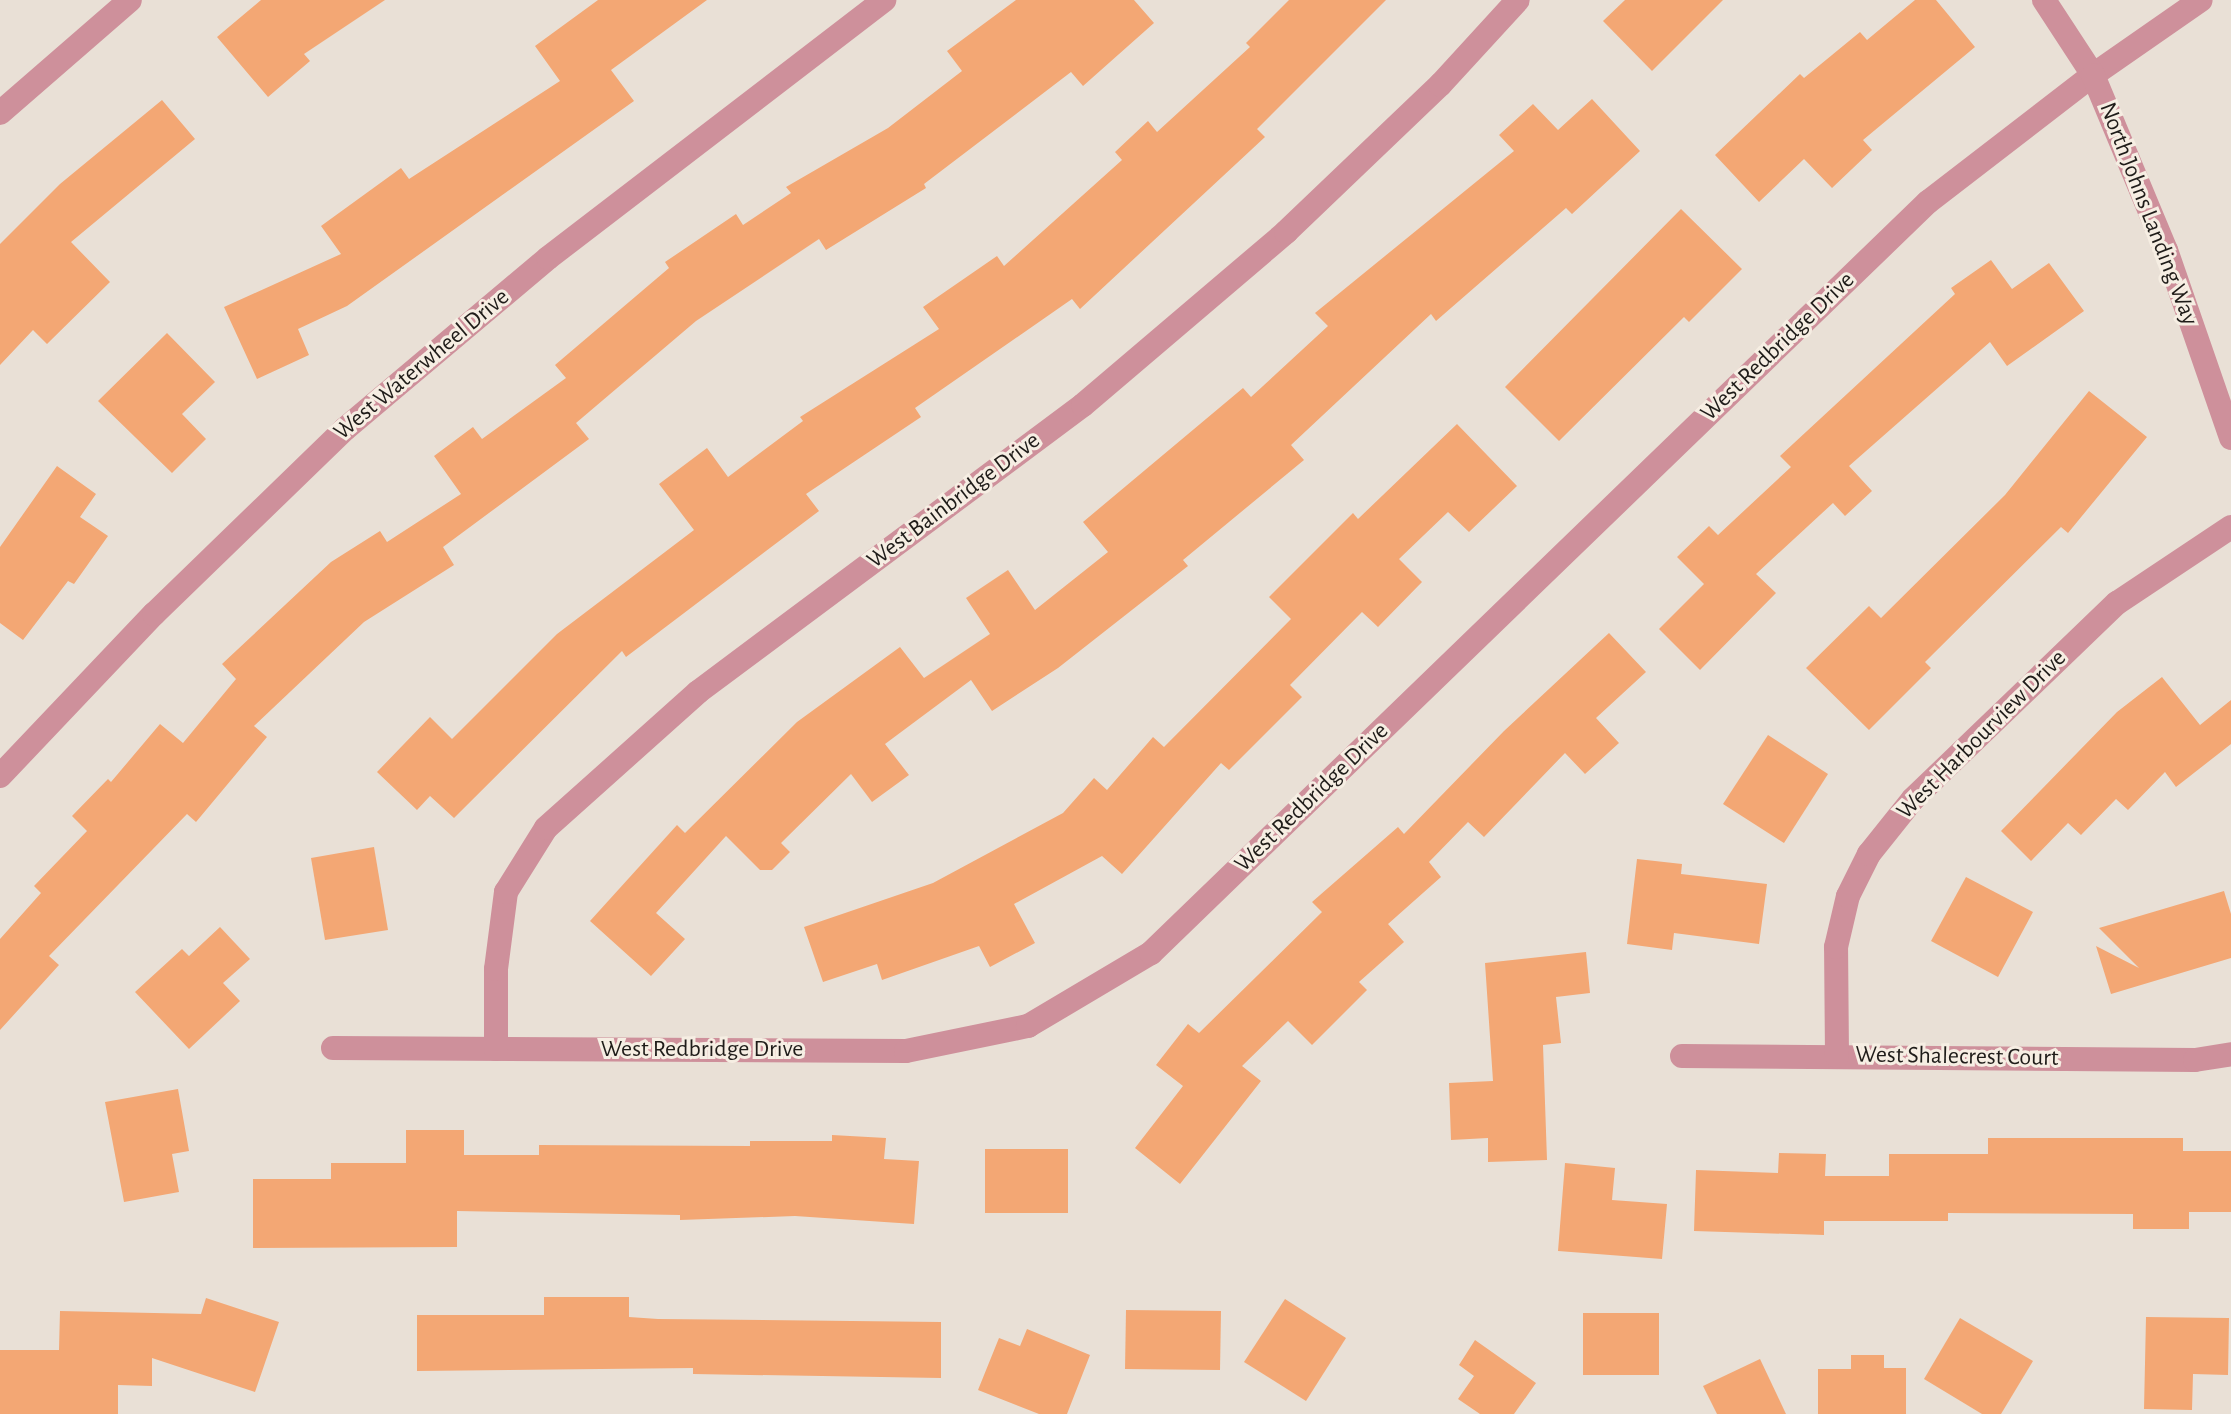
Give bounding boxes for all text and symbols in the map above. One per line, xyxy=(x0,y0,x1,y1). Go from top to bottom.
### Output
street label: North Johns Landing Way xyxy=(2092,99,2204,329)
street label: West Redbridge Drive xyxy=(1695,266,1861,428)
street label: West Waterwheel Drive xyxy=(328,283,516,447)
street label: West Bainbridge Drive xyxy=(862,427,1046,575)
street label: West Harbourview Drive xyxy=(1891,644,2073,826)
street label: West Redbridge Drive xyxy=(1229,717,1395,879)
street label: West Redbridge Drive xyxy=(601,1036,803,1064)
street label: West Shalecrest Court xyxy=(1855,1041,2059,1073)

